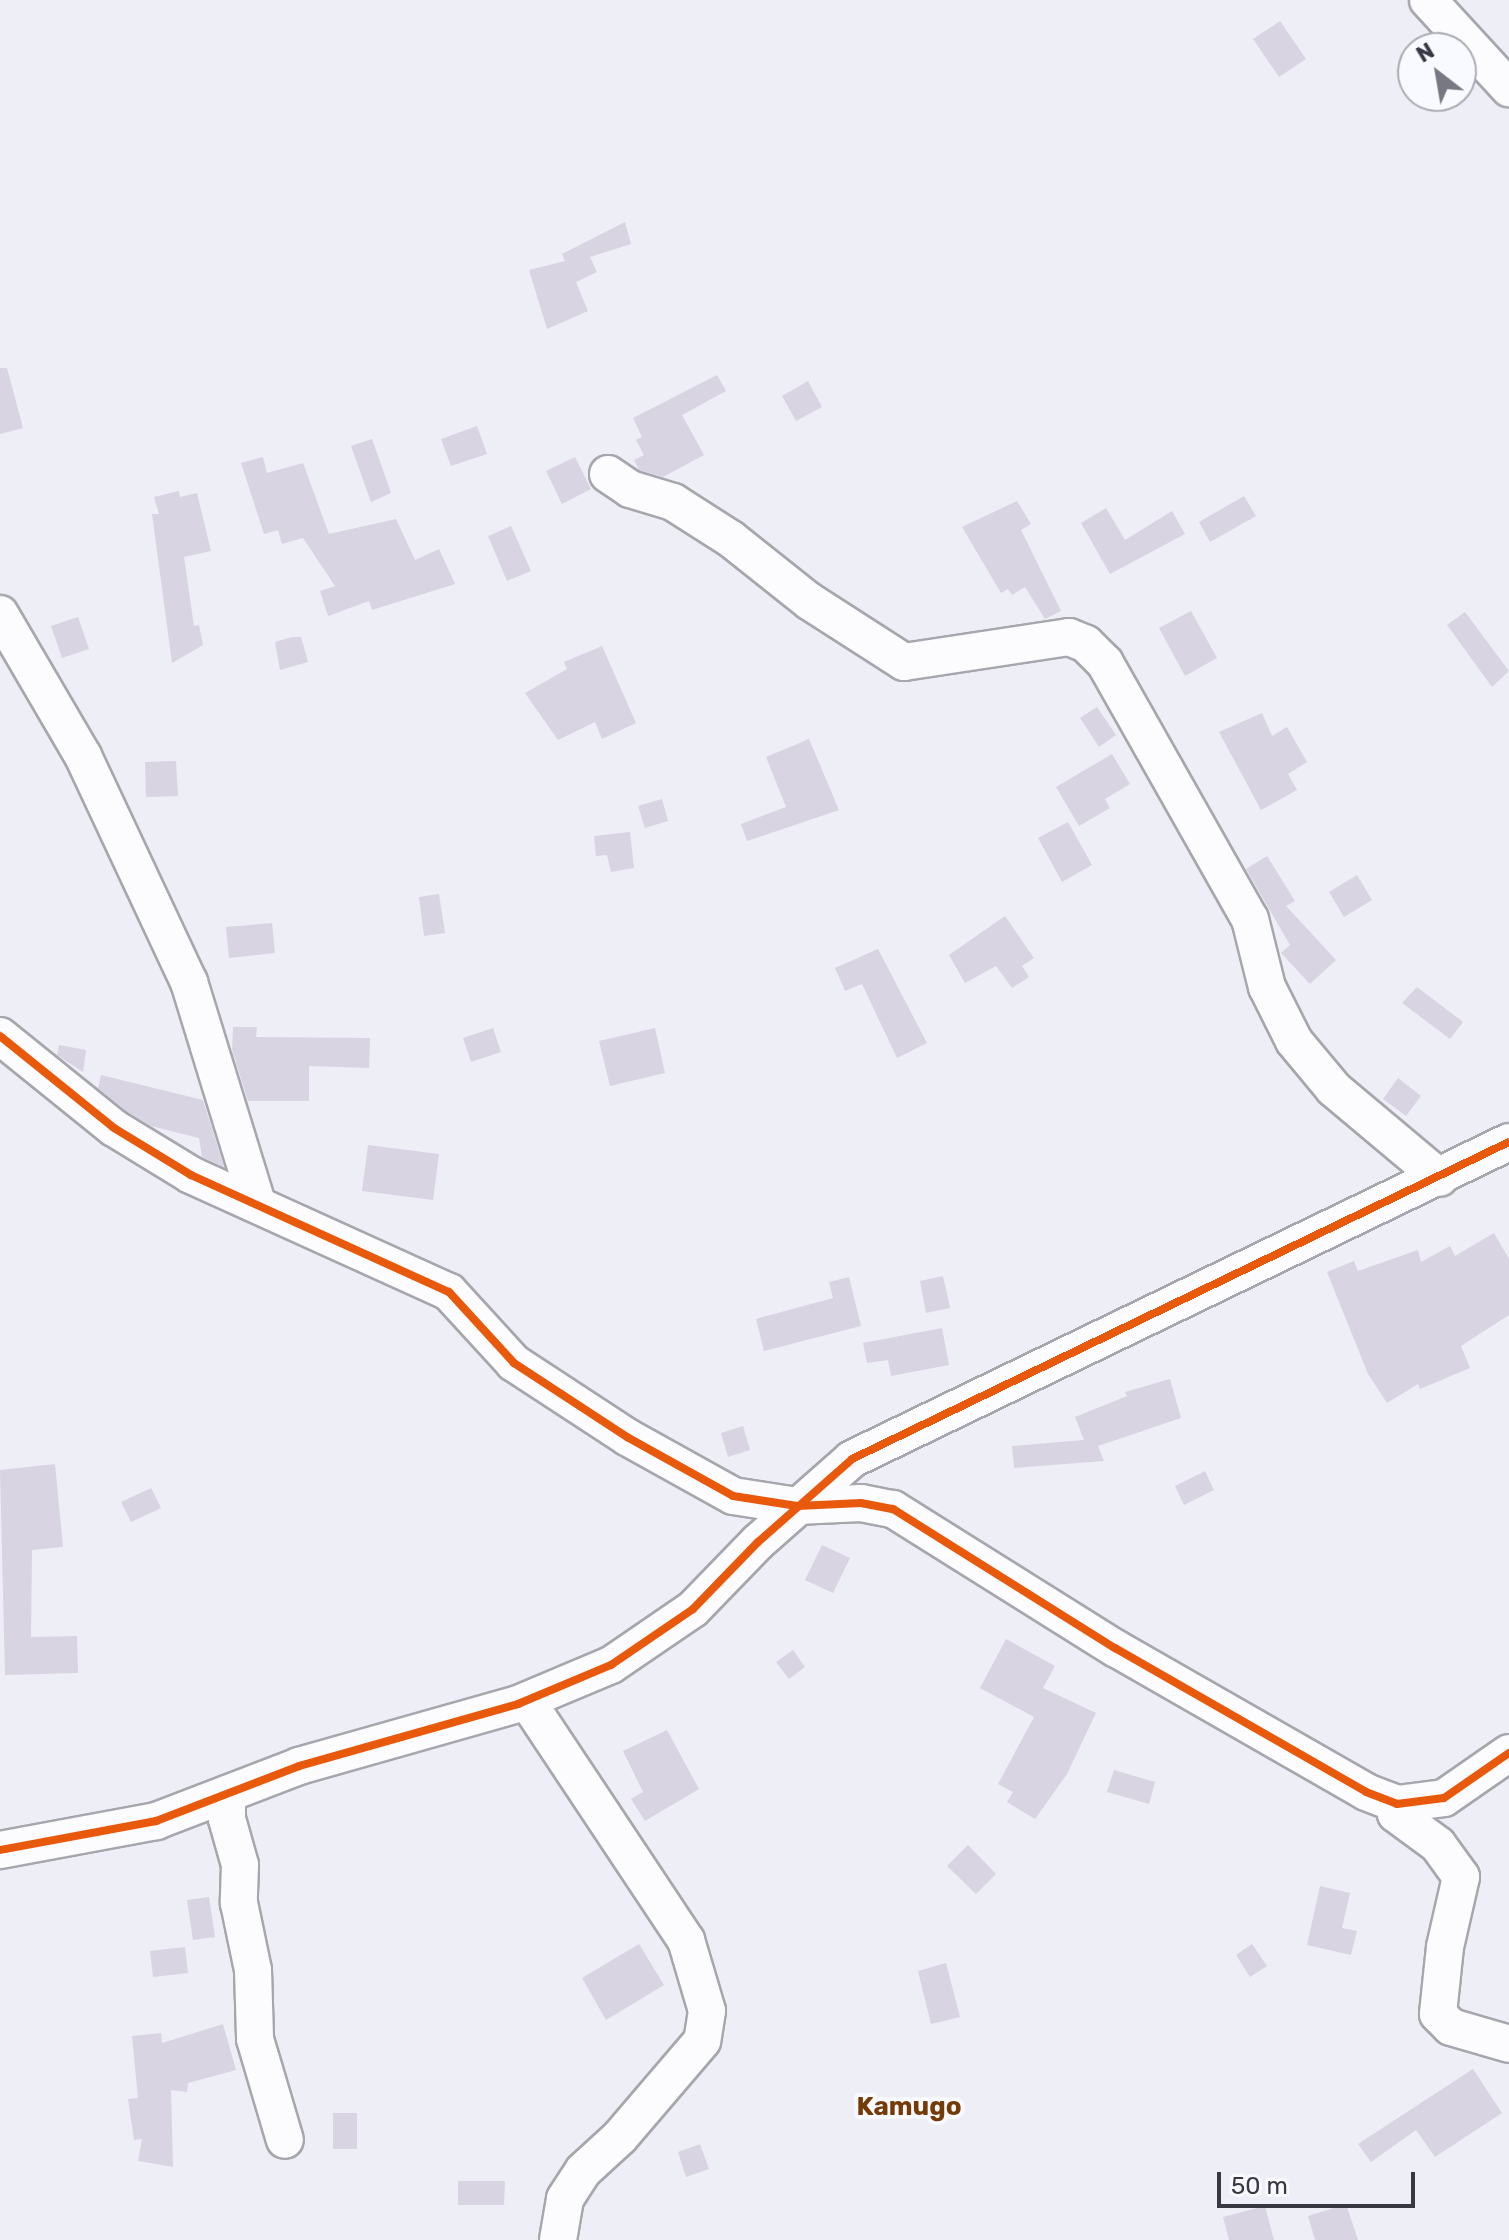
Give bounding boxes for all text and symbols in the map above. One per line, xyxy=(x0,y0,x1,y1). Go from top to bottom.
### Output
north arrow xyxy=(1397,32,1477,112)
text: N xyxy=(1412,37,1439,68)
district label: Kamugo xyxy=(856,2091,962,2123)
scale bar xyxy=(1221,2156,1419,2206)
text: 50 m xyxy=(1231,2172,1288,2200)

